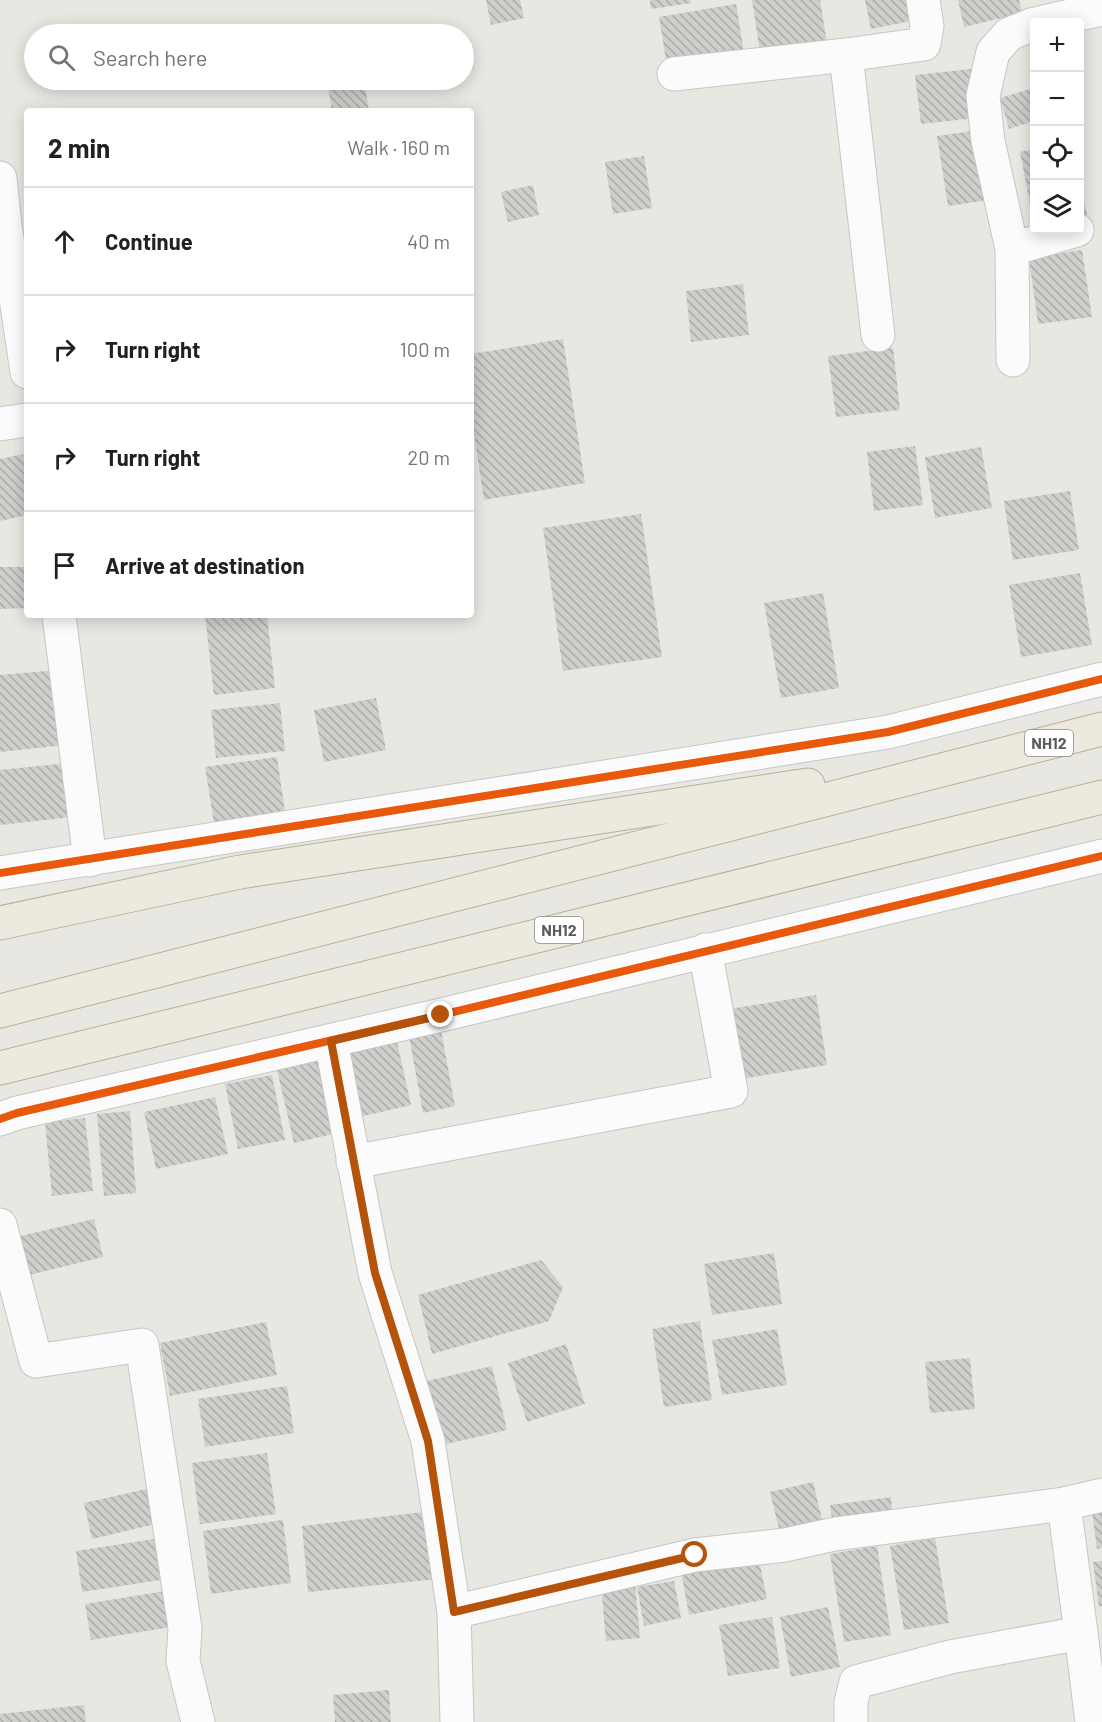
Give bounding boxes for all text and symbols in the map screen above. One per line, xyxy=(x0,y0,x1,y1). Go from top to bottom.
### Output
map controls xyxy=(1030,18,1084,234)
button: + xyxy=(1030,18,1084,72)
search box xyxy=(24,24,474,90)
icon: search xyxy=(45,41,78,74)
text: Search here xyxy=(93,44,207,70)
button: − xyxy=(1030,72,1084,126)
button: locate xyxy=(1030,126,1084,180)
text: 2 min xyxy=(48,132,110,163)
text: Walk · 160 m xyxy=(347,135,450,159)
button: layers xyxy=(1030,180,1084,234)
icon: ahead xyxy=(48,225,81,258)
text: Continue xyxy=(105,228,193,254)
text: 40 m xyxy=(407,229,450,253)
icon: right xyxy=(48,333,81,366)
text: Turn right xyxy=(105,336,200,362)
text: 100 m xyxy=(400,337,450,361)
icon: right xyxy=(48,441,81,474)
text: Turn right xyxy=(105,444,200,470)
text: 20 m xyxy=(407,445,450,469)
icon: arrive xyxy=(48,549,81,582)
text: Arrive at destination xyxy=(105,552,304,578)
road number: NH12 xyxy=(1025,730,1073,756)
road number: NH12 xyxy=(535,917,583,943)
route end xyxy=(427,1001,453,1027)
route start xyxy=(681,1541,707,1567)

